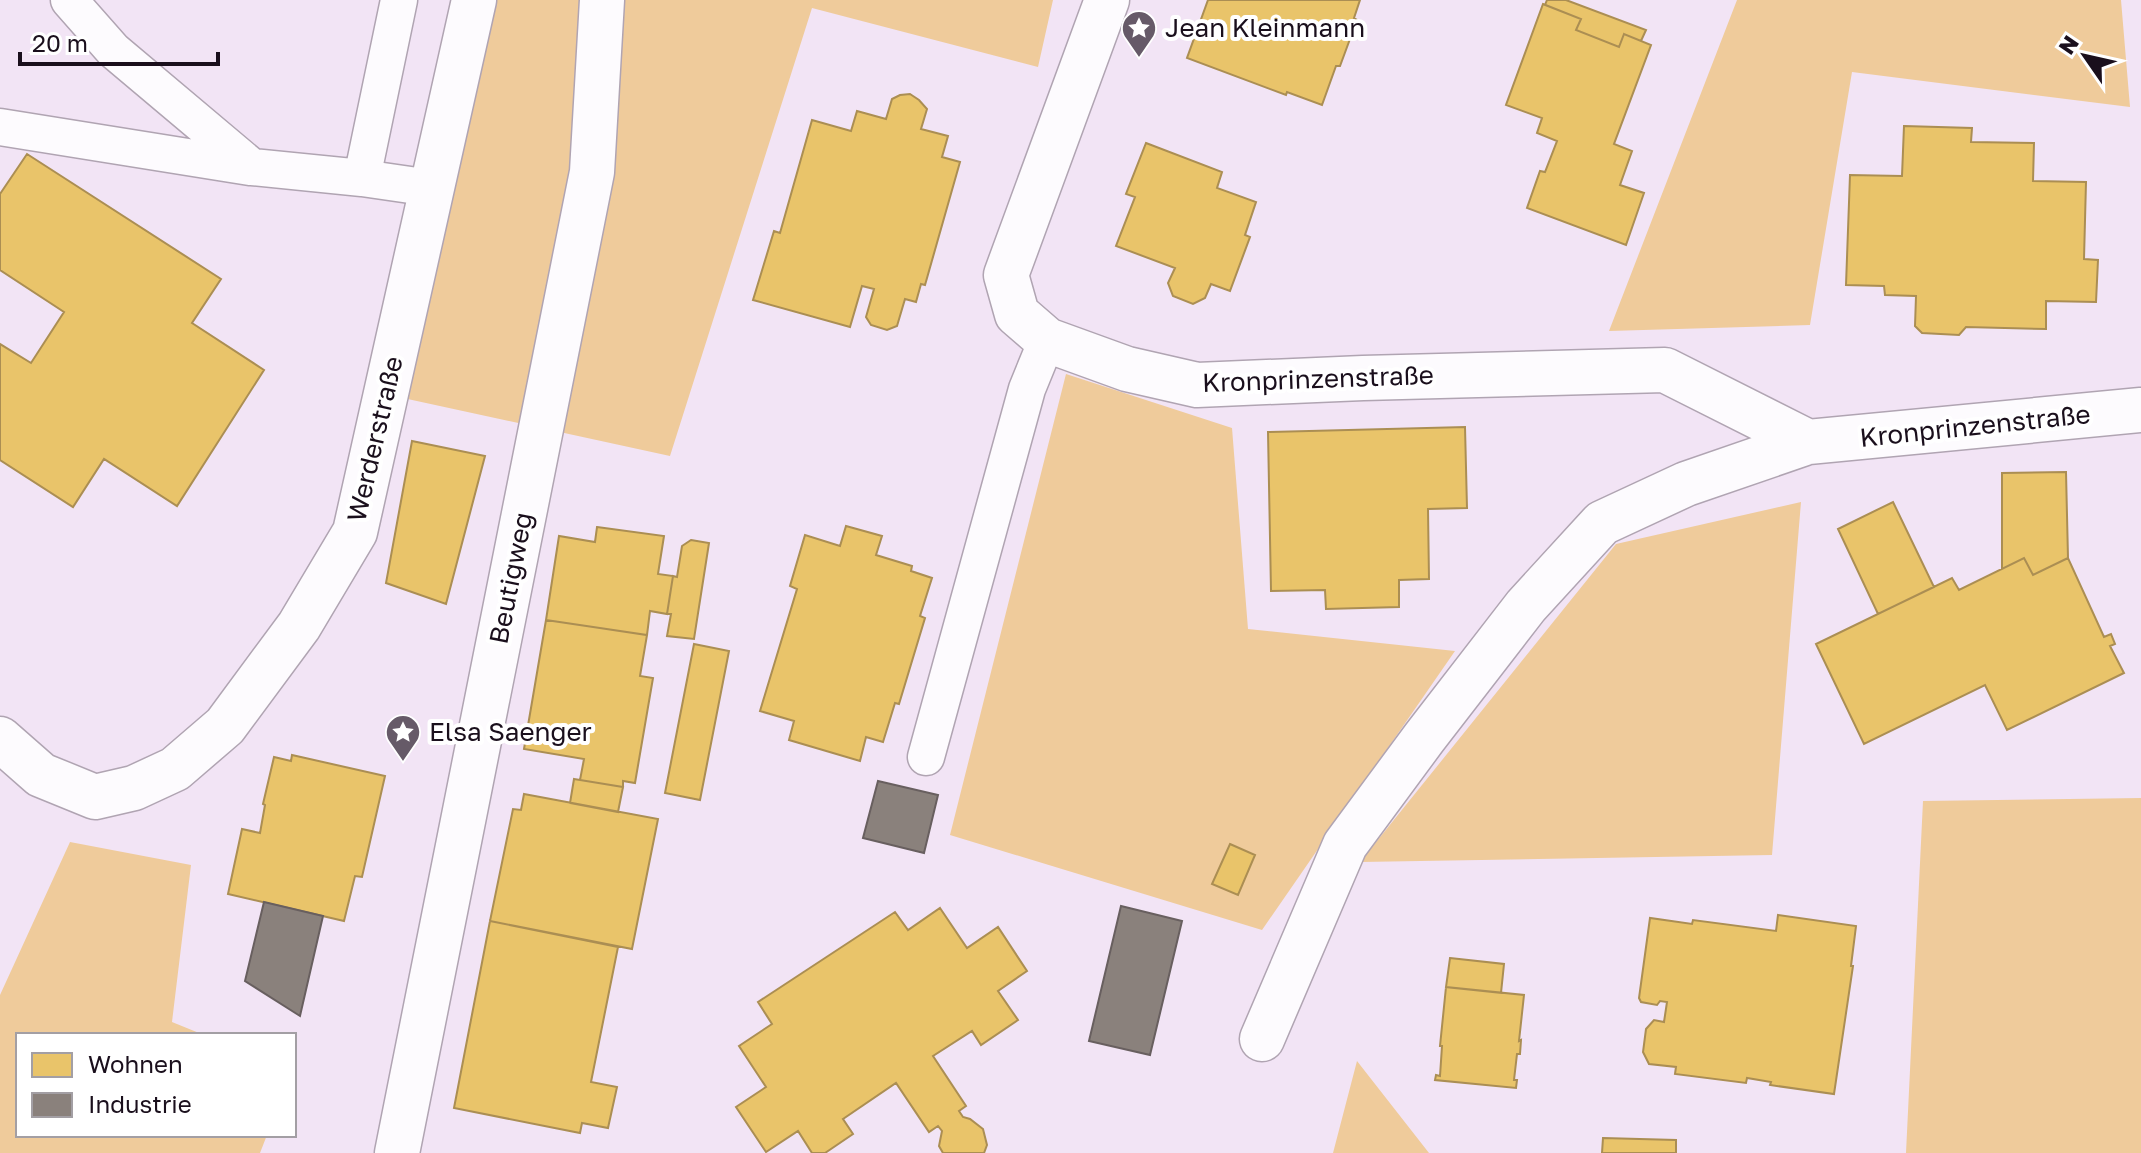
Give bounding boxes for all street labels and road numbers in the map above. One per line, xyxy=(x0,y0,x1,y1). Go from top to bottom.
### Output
street label: Werderstraße xyxy=(340,353,409,525)
street label: Kronprinzenstraße xyxy=(1202,359,1434,398)
street label: Kronprinzenstraße xyxy=(1858,398,2092,453)
street label: Beutigweg xyxy=(483,509,538,646)

